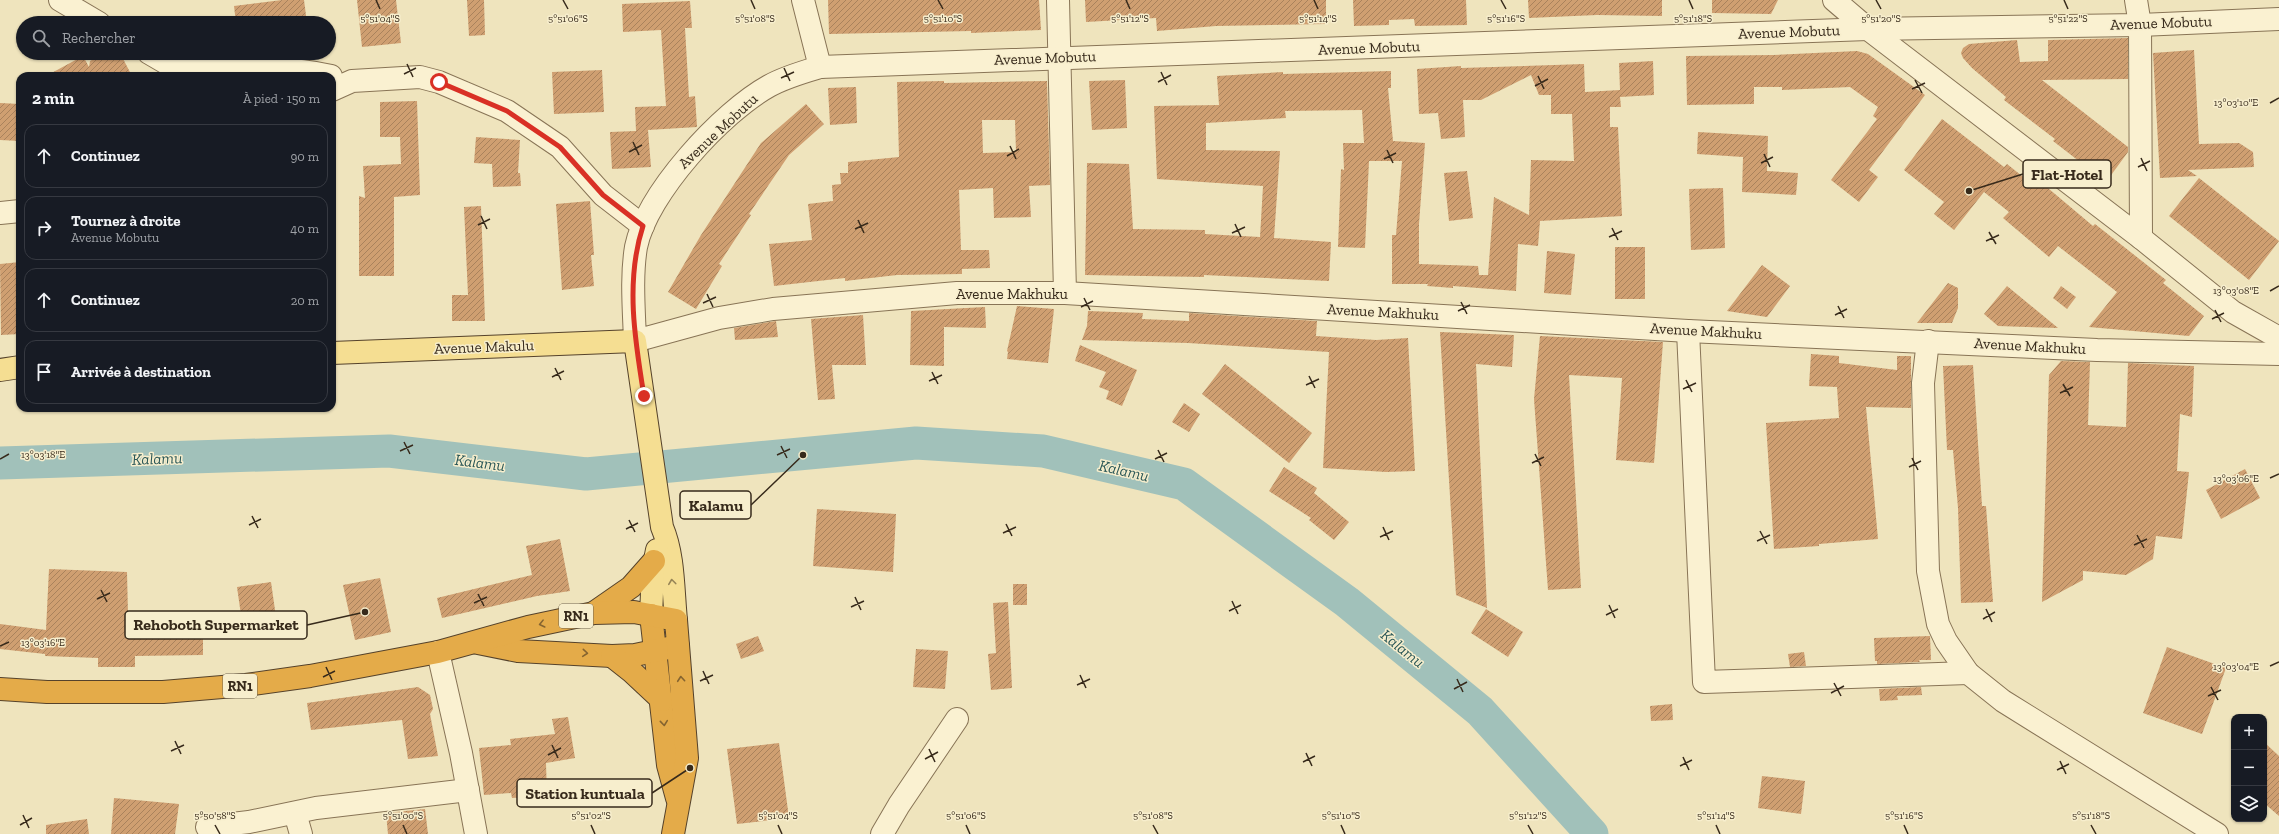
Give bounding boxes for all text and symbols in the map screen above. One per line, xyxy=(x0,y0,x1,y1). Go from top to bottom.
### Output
street label: Avenue Mobutu xyxy=(2110,12,2213,34)
text: 5°51'04"S xyxy=(360,13,400,25)
text: 5°51'06"S xyxy=(548,13,588,25)
text: 5°51'08"S xyxy=(735,13,775,25)
text: 5°51'10"S xyxy=(924,13,962,25)
text: 5°51'12"S xyxy=(1111,13,1149,25)
text: 5°51'14"S xyxy=(1299,13,1337,25)
text: 5°51'16"S xyxy=(1487,13,1525,25)
text: 5°51'18"S xyxy=(1674,13,1712,25)
text: 5°51'20"S xyxy=(1861,13,1901,25)
text: 5°51'22"S xyxy=(2048,13,2088,25)
search box xyxy=(16,16,336,60)
street label: Avenue Mobutu xyxy=(1738,21,1841,43)
icon: search xyxy=(30,27,52,49)
text: Rechercher xyxy=(62,29,136,47)
street label: Avenue Mobutu xyxy=(1318,37,1421,59)
street label: Avenue Mobutu xyxy=(994,47,1097,69)
route start xyxy=(430,73,448,91)
text: 2 min xyxy=(32,88,74,108)
street label: Avenue Mobutu xyxy=(675,89,762,172)
text: À pied · 150 m xyxy=(243,91,320,106)
text: 13°03'10"E xyxy=(2214,97,2258,109)
icon: ahead xyxy=(33,145,55,167)
text: Continuez xyxy=(71,147,140,165)
text: 90 m xyxy=(290,149,319,164)
callout: Flat-Hotel xyxy=(2023,160,2111,188)
text: Flat-Hotel xyxy=(2031,165,2103,184)
text: Tournez à droite xyxy=(71,212,181,230)
icon: right xyxy=(33,217,55,239)
text: 40 m xyxy=(290,221,319,236)
text: Avenue Mobutu xyxy=(71,230,159,245)
street label: Avenue Makhuku xyxy=(956,285,1069,303)
text: 13°03'08"E xyxy=(2213,285,2259,297)
icon: ahead xyxy=(33,289,55,311)
text: Continuez xyxy=(71,291,140,309)
text: 20 m xyxy=(291,293,319,308)
street label: Avenue Makhuku xyxy=(1327,300,1440,324)
street label: Avenue Makhuku xyxy=(1650,319,1763,343)
street label: Avenue Makhuku xyxy=(1974,334,2087,358)
street label: Avenue Makulu xyxy=(434,336,535,358)
icon: arrive xyxy=(33,361,55,383)
text: Arrivée à destination xyxy=(71,363,211,381)
route end xyxy=(635,387,653,405)
water label: Kalamu xyxy=(131,448,183,469)
text: 13°03'18"E xyxy=(21,449,65,461)
water label: Kalamu xyxy=(454,450,506,475)
water label: Kalamu xyxy=(1097,456,1151,485)
text: 13°03'06"E xyxy=(2213,473,2259,485)
callout: Kalamu xyxy=(680,491,751,519)
text: Kalamu xyxy=(689,496,744,515)
one-way arrow xyxy=(668,578,677,585)
road number: RN1 xyxy=(559,604,593,628)
callout: Rehoboth Supermarket xyxy=(125,611,307,639)
text: Rehoboth Supermarket xyxy=(133,615,299,634)
one-way arrow xyxy=(538,619,545,628)
water label: Kalamu xyxy=(1377,625,1428,672)
text: 13°03'16"E xyxy=(21,637,65,649)
one-way arrow xyxy=(582,649,588,658)
text: 13°03'04"E xyxy=(2213,661,2259,673)
road number: RN1 xyxy=(223,674,257,698)
one-way arrow xyxy=(677,676,686,682)
map controls xyxy=(2231,714,2267,822)
button: + xyxy=(2231,714,2267,750)
one-way arrow xyxy=(659,720,668,726)
button: − xyxy=(2231,750,2267,786)
callout: Station kuntuala xyxy=(517,779,652,807)
text: Station kuntuala xyxy=(525,784,645,803)
button: layers xyxy=(2231,786,2267,822)
text: 5°50'58"S xyxy=(194,810,236,822)
text: 5°51'00"S xyxy=(383,810,423,822)
text: 5°51'02"S xyxy=(571,810,611,822)
text: 5°51'04"S xyxy=(758,810,798,822)
text: 5°51'06"S xyxy=(946,810,986,822)
text: 5°51'08"S xyxy=(1133,810,1173,822)
text: 5°51'10"S xyxy=(1322,810,1360,822)
text: 5°51'12"S xyxy=(1509,810,1547,822)
text: 5°51'14"S xyxy=(1697,810,1735,822)
text: 5°51'16"S xyxy=(1885,810,1923,822)
text: 5°51'18"S xyxy=(2072,810,2110,822)

